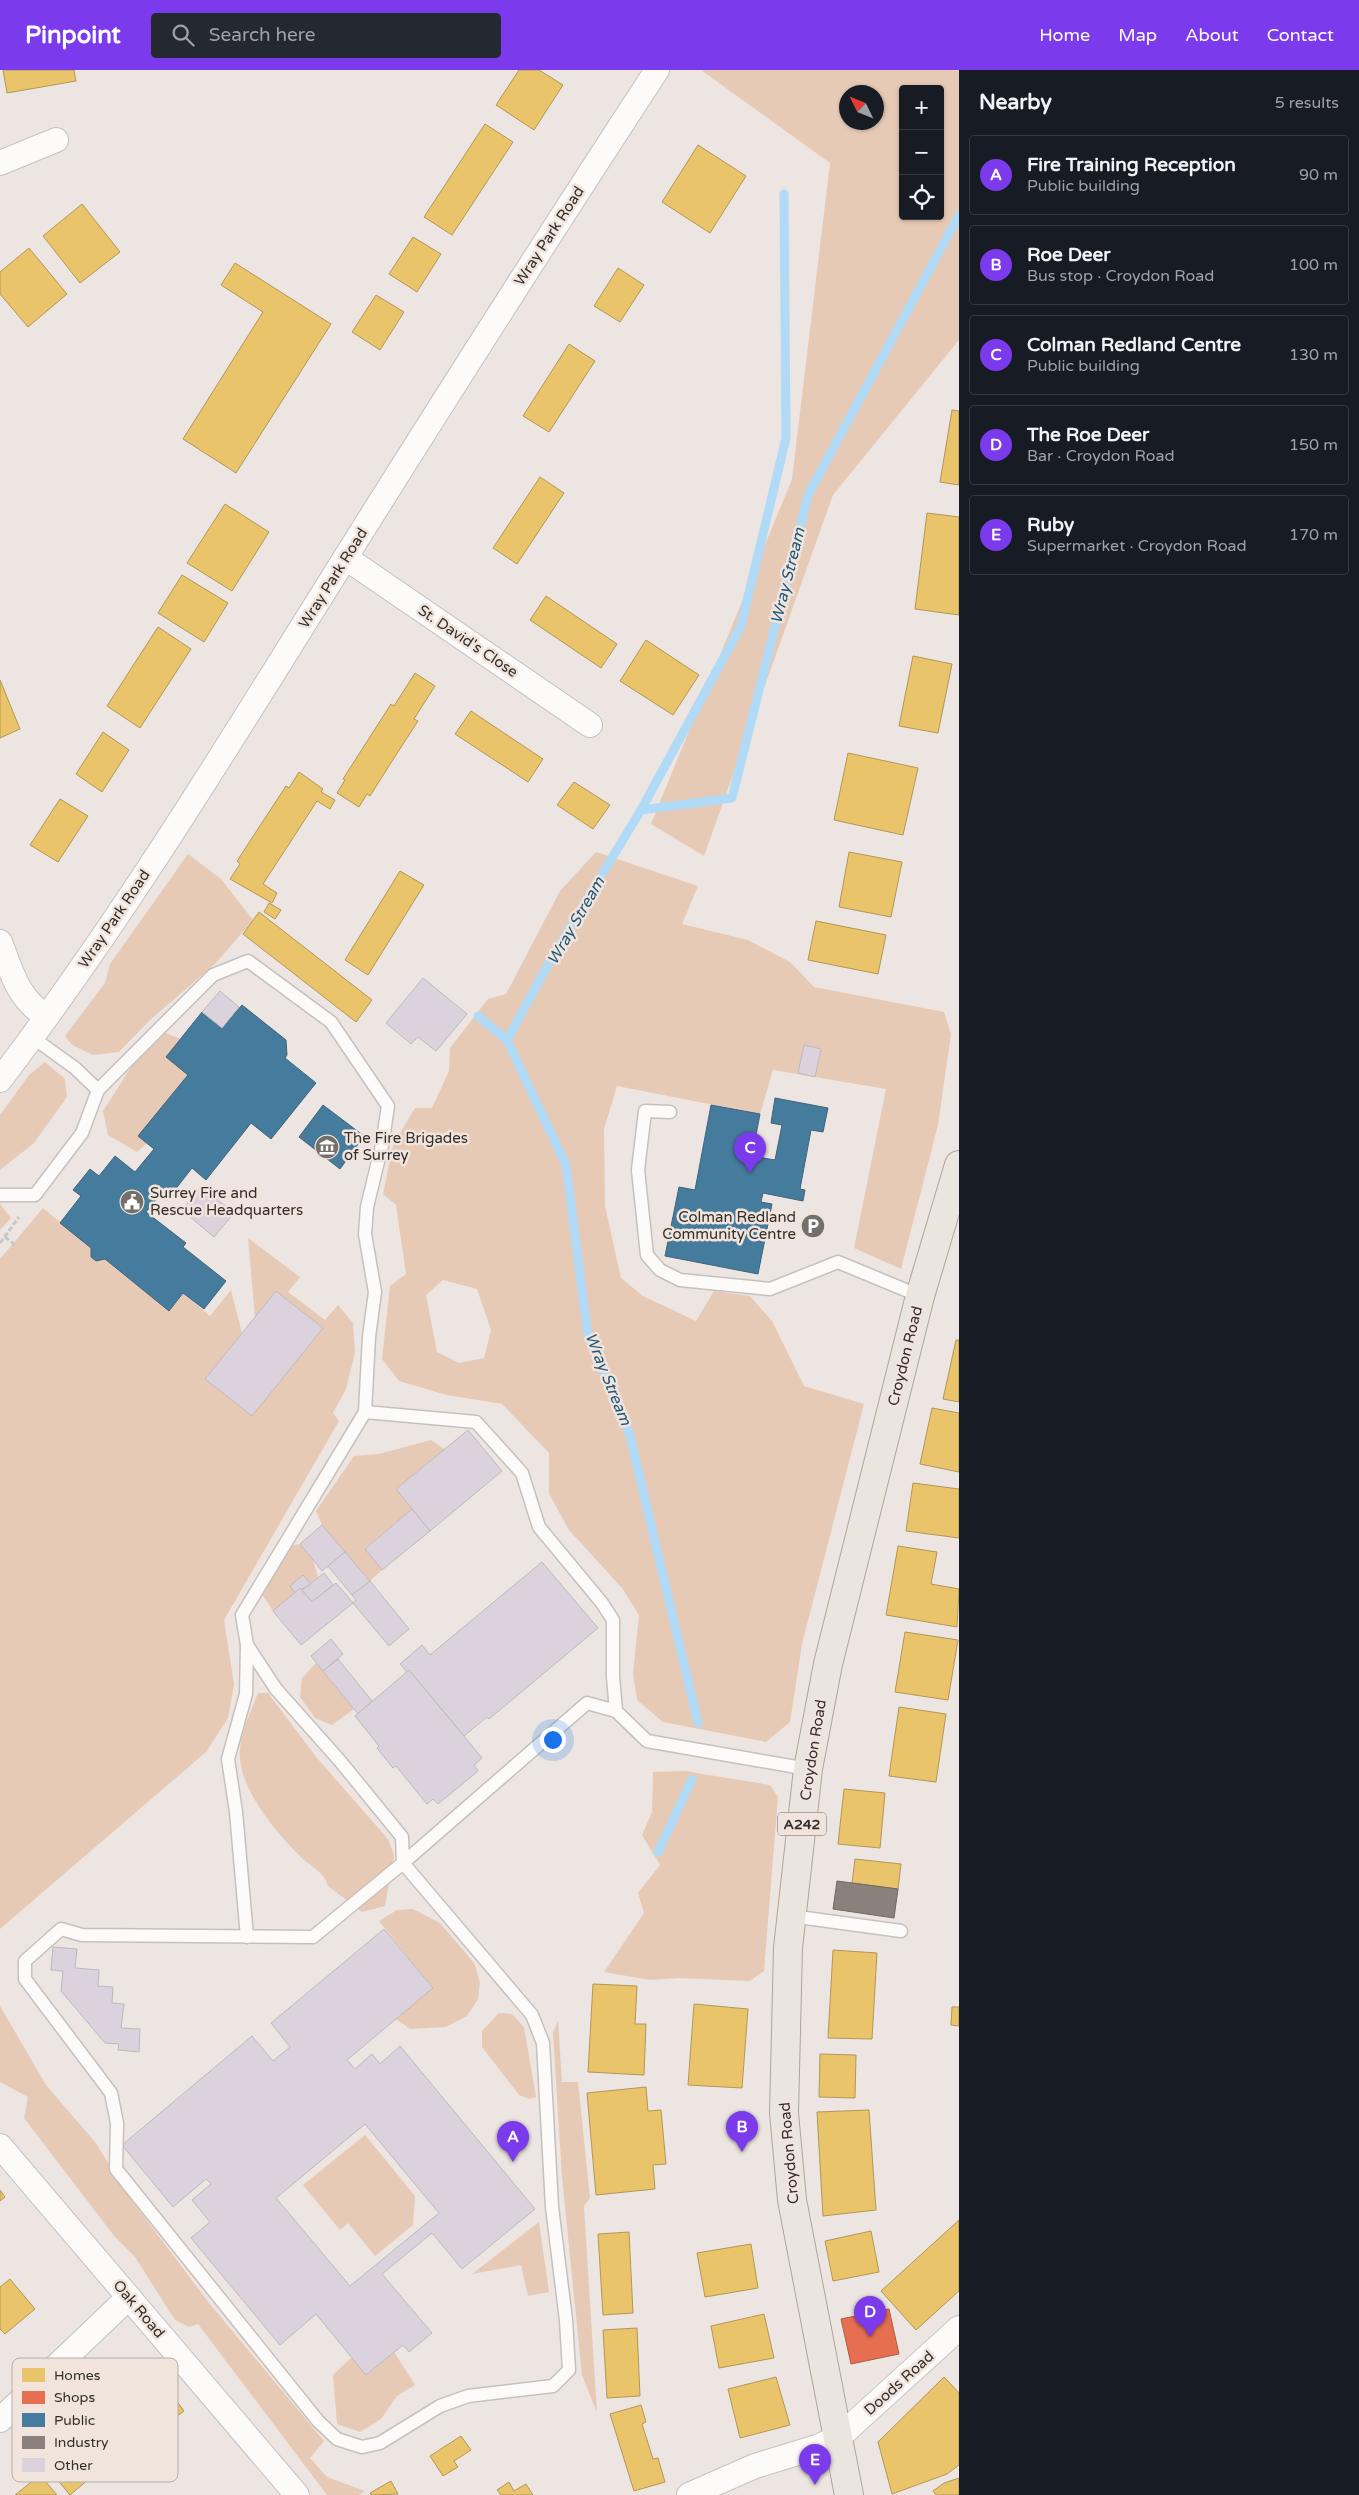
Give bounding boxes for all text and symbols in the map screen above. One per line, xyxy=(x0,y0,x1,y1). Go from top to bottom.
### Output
search box xyxy=(151,13,501,58)
text: Pinpoint xyxy=(25,21,121,50)
icon: search xyxy=(169,21,197,49)
text: Search here xyxy=(209,24,316,46)
text: Home xyxy=(1039,24,1090,46)
text: Map xyxy=(1118,24,1157,46)
text: About xyxy=(1185,24,1239,46)
text: Contact xyxy=(1267,24,1334,46)
north arrow xyxy=(839,85,884,130)
map controls xyxy=(899,85,944,220)
button: + xyxy=(899,85,944,130)
text: Nearby xyxy=(979,90,1052,115)
text: 5 results xyxy=(1275,93,1339,113)
button: − xyxy=(899,130,944,175)
text: Fire Training Reception xyxy=(1027,154,1236,176)
text: A xyxy=(990,165,1002,185)
text: 90 m xyxy=(1299,165,1338,185)
button: locate xyxy=(899,175,944,220)
text: Public building xyxy=(1027,176,1140,196)
street label: Wray Park Road xyxy=(510,183,588,289)
text: Roe Deer xyxy=(1027,244,1110,266)
text: B xyxy=(990,255,1002,275)
text: 100 m xyxy=(1289,255,1338,275)
text: Bus stop · Croydon Road xyxy=(1027,266,1214,286)
text: Colman Redland Centre xyxy=(1027,334,1241,356)
text: C xyxy=(990,345,1002,365)
text: 130 m xyxy=(1289,345,1338,365)
text: Public building xyxy=(1027,356,1140,376)
text: The Roe Deer xyxy=(1027,424,1149,446)
text: D xyxy=(990,435,1002,455)
text: 150 m xyxy=(1289,435,1338,455)
text: Bar · Croydon Road xyxy=(1027,446,1175,466)
text: Ruby xyxy=(1027,514,1074,536)
street label: Wray Park Road xyxy=(295,525,371,631)
text: E xyxy=(991,525,1001,545)
text: 170 m xyxy=(1289,525,1338,545)
water label: Wray Stream xyxy=(766,526,810,626)
text: Supermarket · Croydon Road xyxy=(1027,536,1247,556)
street label: St. David's Close xyxy=(415,601,521,681)
street label: Wray Park Road xyxy=(74,866,154,972)
water label: Wray Stream xyxy=(543,873,609,969)
place label: The Fire Brigades of Surrey xyxy=(344,1129,468,1164)
pin: C xyxy=(734,1132,766,1173)
museum icon: The Fire Brigades of Surrey xyxy=(314,1134,340,1160)
place label: Surrey Fire and Rescue Headquarters xyxy=(150,1184,303,1219)
public building icon: Surrey Fire and Rescue Headquarters xyxy=(119,1189,145,1215)
place label: Colman Redland Community Centre xyxy=(662,1208,796,1243)
parking icon: Colman Redland Community Centre xyxy=(800,1213,826,1239)
street label: Croydon Road xyxy=(884,1304,926,1408)
water label: Wray Stream xyxy=(580,1330,636,1429)
street label: Croydon Road xyxy=(796,1698,830,1802)
your location xyxy=(540,1727,566,1753)
road number: A242 xyxy=(778,1812,826,1836)
street label: Croydon Road xyxy=(776,2101,802,2205)
pin: B xyxy=(726,2111,758,2152)
pin: A xyxy=(497,2121,529,2162)
street label: Oak Road xyxy=(110,2276,168,2342)
pin: D xyxy=(854,2296,886,2337)
street label: Doods Road xyxy=(860,2347,938,2419)
legend xyxy=(12,2358,178,2482)
text: Homes xyxy=(54,2367,101,2384)
text: Shops xyxy=(54,2389,95,2406)
text: Public xyxy=(54,2412,95,2429)
text: Industry xyxy=(54,2434,109,2451)
pin: E xyxy=(799,2444,831,2485)
text: Other xyxy=(54,2457,93,2474)

